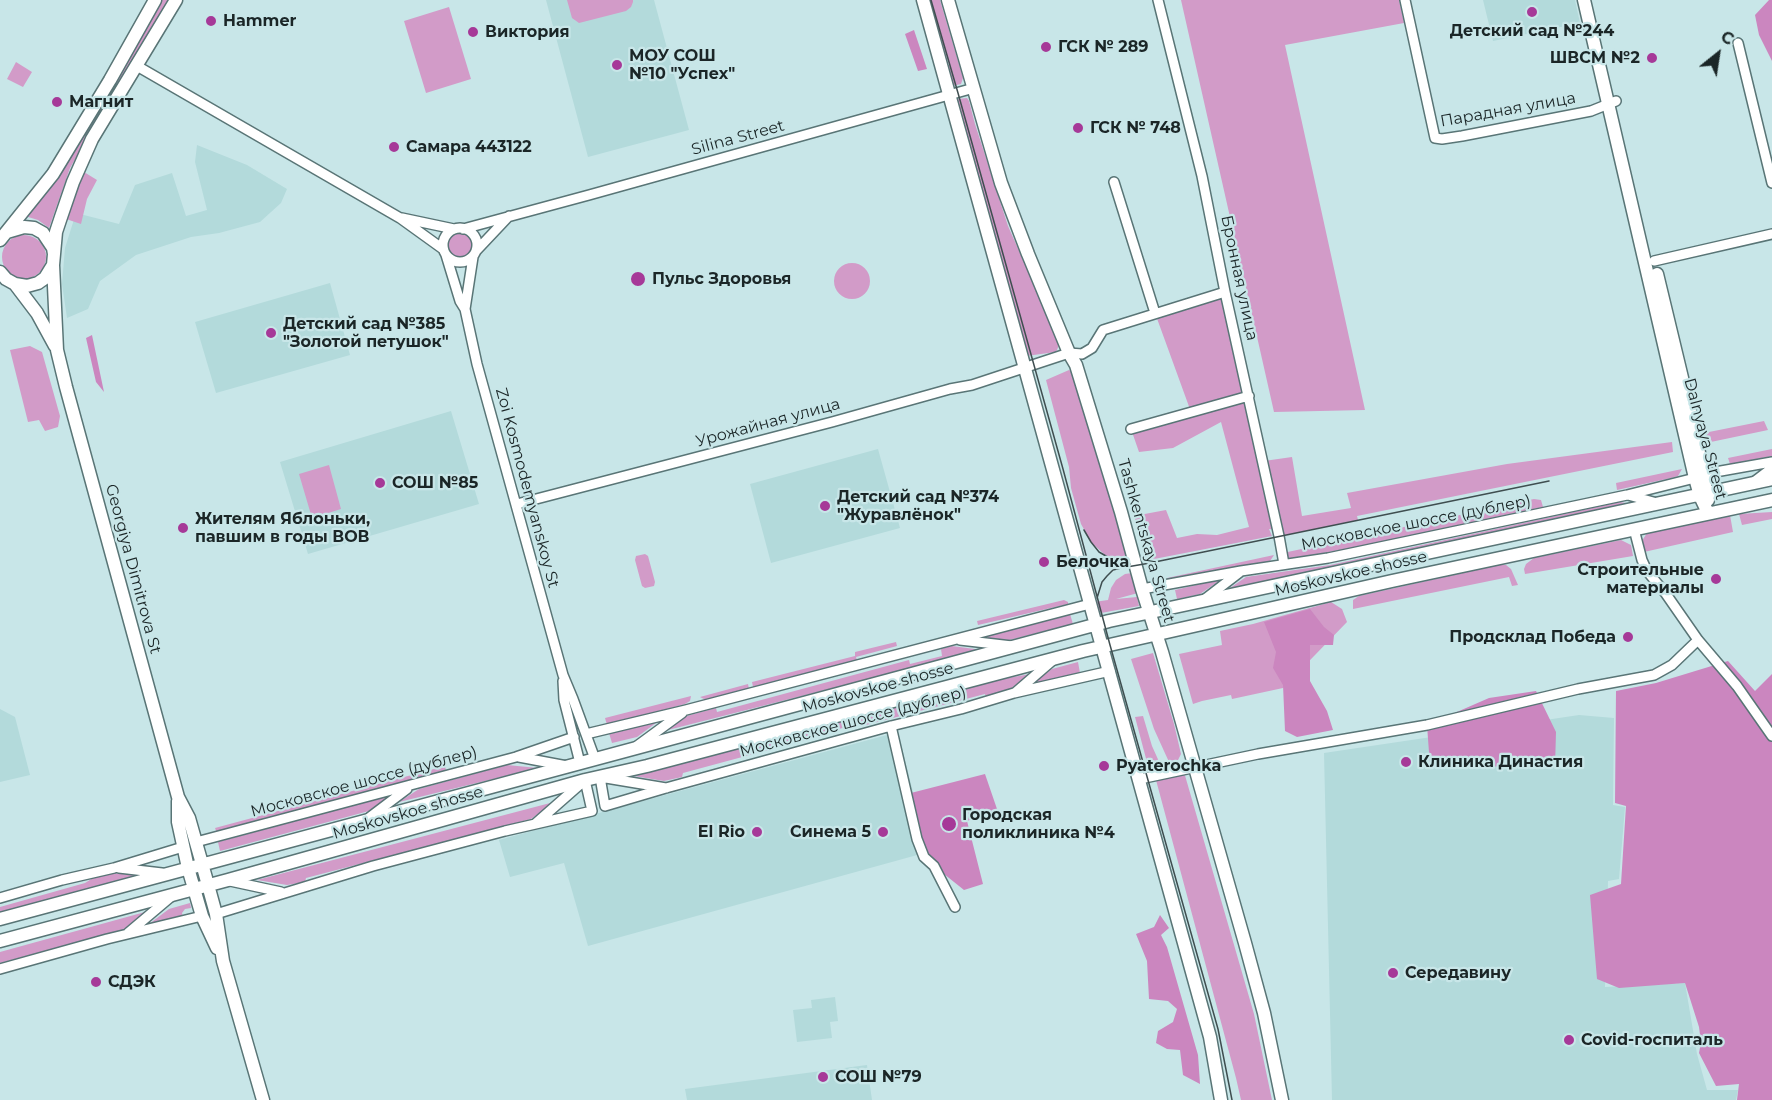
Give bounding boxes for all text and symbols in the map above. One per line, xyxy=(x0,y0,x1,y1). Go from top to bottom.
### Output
marker: Детский сад №244 xyxy=(1525,5,1539,19)
place label: Hammer xyxy=(223,11,296,31)
marker: Hammer xyxy=(204,14,218,28)
place label: Детский сад №244 xyxy=(1450,21,1614,41)
place label: Виктория xyxy=(485,22,570,42)
north arrow xyxy=(1688,24,1748,84)
marker: Виктория xyxy=(466,25,480,39)
text: С xyxy=(1717,27,1737,49)
place label: ГСК № 289 xyxy=(1058,37,1148,57)
marker: ГСК № 289 xyxy=(1039,40,1053,54)
place label: МОУ СОШ №10 "Успех" xyxy=(629,46,735,84)
place label: ШВСМ №2 xyxy=(1550,48,1640,68)
marker: ШВСМ №2 xyxy=(1645,51,1659,65)
marker: МОУ СОШ №10 "Успех" xyxy=(610,58,624,72)
street label: Парадная улица xyxy=(1439,89,1577,131)
place label: Магнит xyxy=(69,92,133,112)
marker: Магнит xyxy=(50,95,64,109)
street label: Silina Street xyxy=(689,116,787,160)
place label: ГСК № 748 xyxy=(1090,118,1181,138)
marker: ГСК № 748 xyxy=(1071,121,1085,135)
place label: Самара 443122 xyxy=(406,137,532,157)
marker: Самара 443122 xyxy=(387,140,401,154)
street label: Бронная улица xyxy=(1216,214,1262,342)
place label: Пульс Здоровья xyxy=(652,269,791,289)
marker: Пульс Здоровья xyxy=(629,270,647,288)
place label: Детский сад №385 "Золотой петушок" xyxy=(283,314,449,352)
marker: Детский сад №385 "Золотой петушок" xyxy=(264,326,278,340)
street label: Dalnyaya Street xyxy=(1680,376,1730,502)
street label: Zoi Kosmodemyanskoy St xyxy=(491,386,563,590)
street label: Урожайная улица xyxy=(694,395,842,451)
street label: Tashkentskaya Street xyxy=(1113,457,1179,625)
place label: СОШ №85 xyxy=(392,473,478,493)
marker: СОШ №85 xyxy=(373,476,387,490)
street label: Georgiya Dimitrova St xyxy=(101,482,165,656)
place label: Детский сад №374 "Журавлёнок" xyxy=(837,487,999,525)
street label: Московское шоссе (дублер) xyxy=(1299,491,1533,555)
marker: Детский сад №374 "Журавлёнок" xyxy=(818,499,832,513)
place label: Жителям Яблоньки, павшим в годы ВОВ xyxy=(195,509,370,547)
marker: Жителям Яблоньки, павшим в годы ВОВ xyxy=(176,521,190,535)
street label: Moskovskoe shosse xyxy=(1273,547,1429,601)
place label: Белочка xyxy=(1056,552,1129,572)
marker: Белочка xyxy=(1037,555,1051,569)
place label: Строительные материалы xyxy=(1577,560,1704,598)
marker: Строительные материалы xyxy=(1709,572,1723,586)
place label: Продсклад Победа xyxy=(1449,627,1616,647)
marker: Продсклад Победа xyxy=(1621,630,1635,644)
street label: Moskovskoe shosse xyxy=(800,659,956,717)
street label: Московское шоссе (дублер) xyxy=(738,682,968,762)
street label: Московское шоссе (дублер) xyxy=(249,742,479,822)
place label: Клиника Династия xyxy=(1418,752,1583,772)
marker: Клиника Династия xyxy=(1399,755,1413,769)
place label: Pyaterochka xyxy=(1116,756,1221,776)
marker: Pyaterochka xyxy=(1097,759,1111,773)
street label: Moskovskoe shosse xyxy=(331,782,485,844)
place label: Городская поликлиника №4 xyxy=(962,805,1115,843)
marker: Городская поликлиника №4 xyxy=(940,815,958,833)
place label: El Rio xyxy=(698,822,745,842)
place label: Синема 5 xyxy=(790,822,871,842)
marker: El Rio xyxy=(750,825,764,839)
marker: Синема 5 xyxy=(876,825,890,839)
place label: Середавину xyxy=(1405,963,1511,983)
marker: Середавину xyxy=(1386,966,1400,980)
place label: СДЭК xyxy=(108,972,156,992)
marker: СДЭК xyxy=(89,975,103,989)
place label: Covid-госпиталь xyxy=(1581,1030,1723,1050)
marker: Covid-госпиталь xyxy=(1562,1033,1576,1047)
place label: СОШ №79 xyxy=(835,1067,922,1087)
marker: СОШ №79 xyxy=(816,1070,830,1084)

